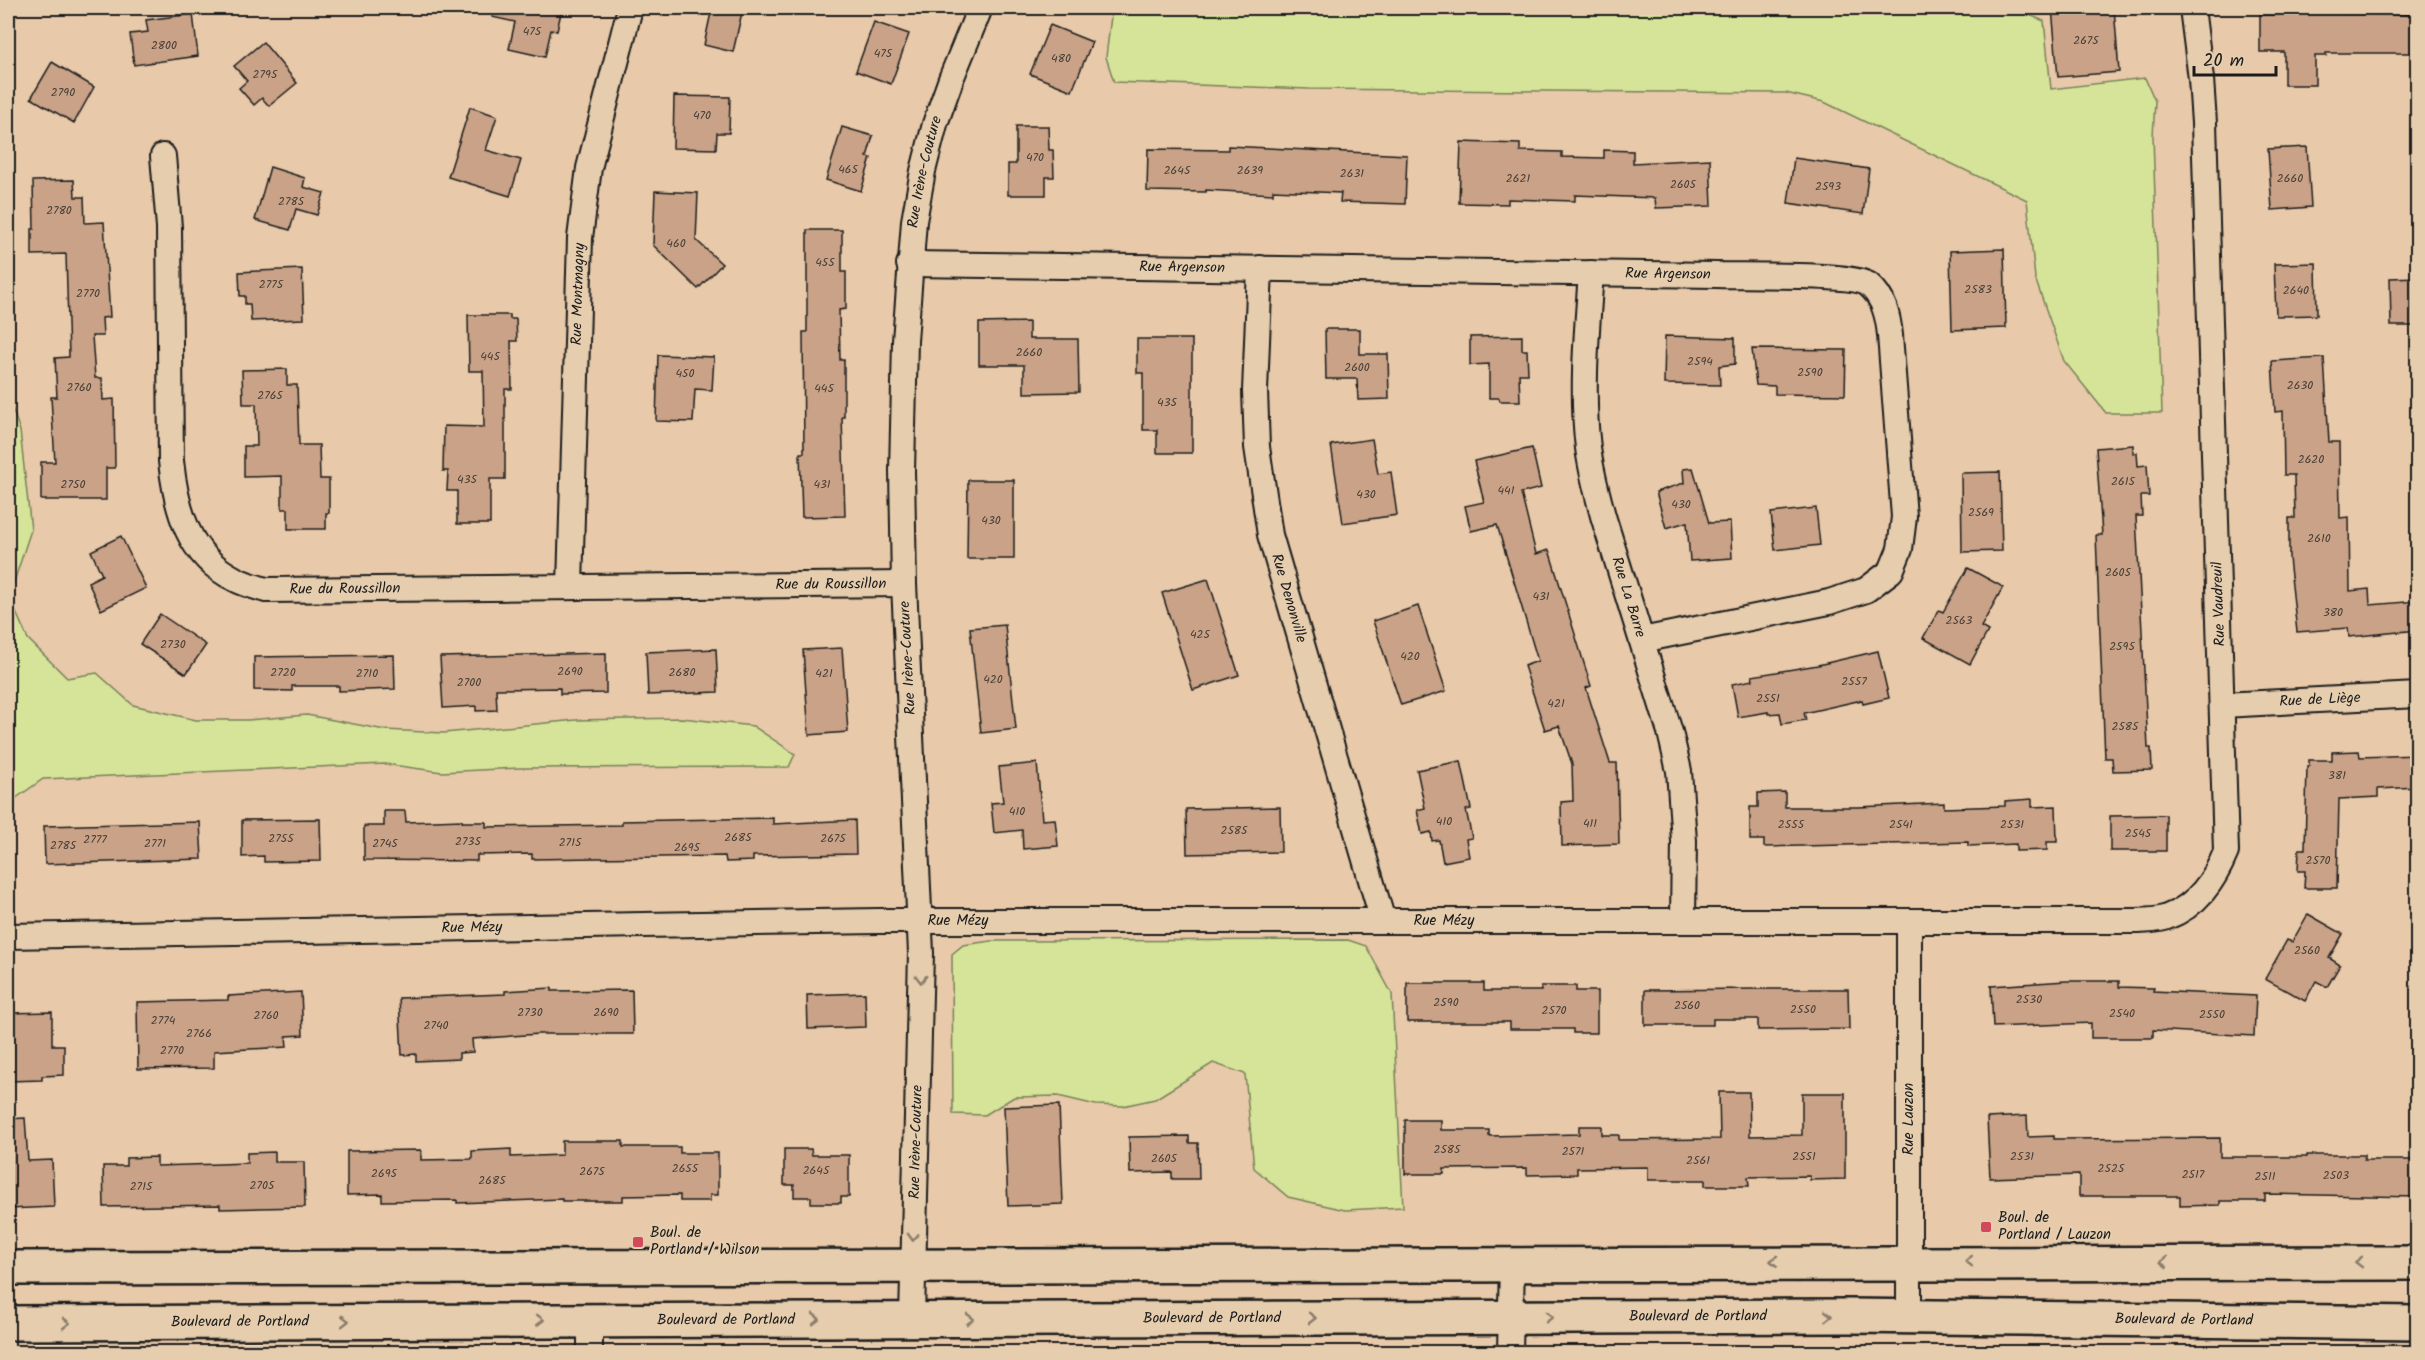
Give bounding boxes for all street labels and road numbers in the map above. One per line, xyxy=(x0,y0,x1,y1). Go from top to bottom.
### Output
street label: Rue Irène-Couture xyxy=(902,112,949,229)
street label: Rue Montmagny xyxy=(565,242,592,346)
street label: Rue Argenson xyxy=(1139,255,1225,280)
street label: Rue Argenson xyxy=(1625,262,1711,287)
street label: Rue Denonville xyxy=(1264,551,1313,646)
street label: Rue La Barre xyxy=(1604,554,1652,641)
street label: Rue Vaudreuil xyxy=(2206,561,2232,647)
street label: Rue du Roussillon xyxy=(775,572,886,597)
street label: Rue du Roussillon xyxy=(289,577,400,602)
street label: Rue Irène-Couture xyxy=(893,600,923,716)
street label: Rue de Liège xyxy=(2279,686,2361,714)
street label: Rue Mézy xyxy=(927,909,989,933)
street label: Rue Mézy xyxy=(1413,909,1475,933)
street label: Rue Mézy xyxy=(441,915,504,941)
street label: Rue Lauzon xyxy=(1897,1083,1921,1155)
street label: Rue Irène-Couture xyxy=(903,1084,930,1200)
street label: Boulevard de Portland xyxy=(1629,1304,1768,1329)
street label: Boulevard de Portland xyxy=(1143,1306,1282,1331)
street label: Boulevard de Portland xyxy=(2115,1307,2254,1333)
street label: Boulevard de Portland xyxy=(657,1308,796,1333)
street label: Boulevard de Portland xyxy=(171,1310,310,1334)

